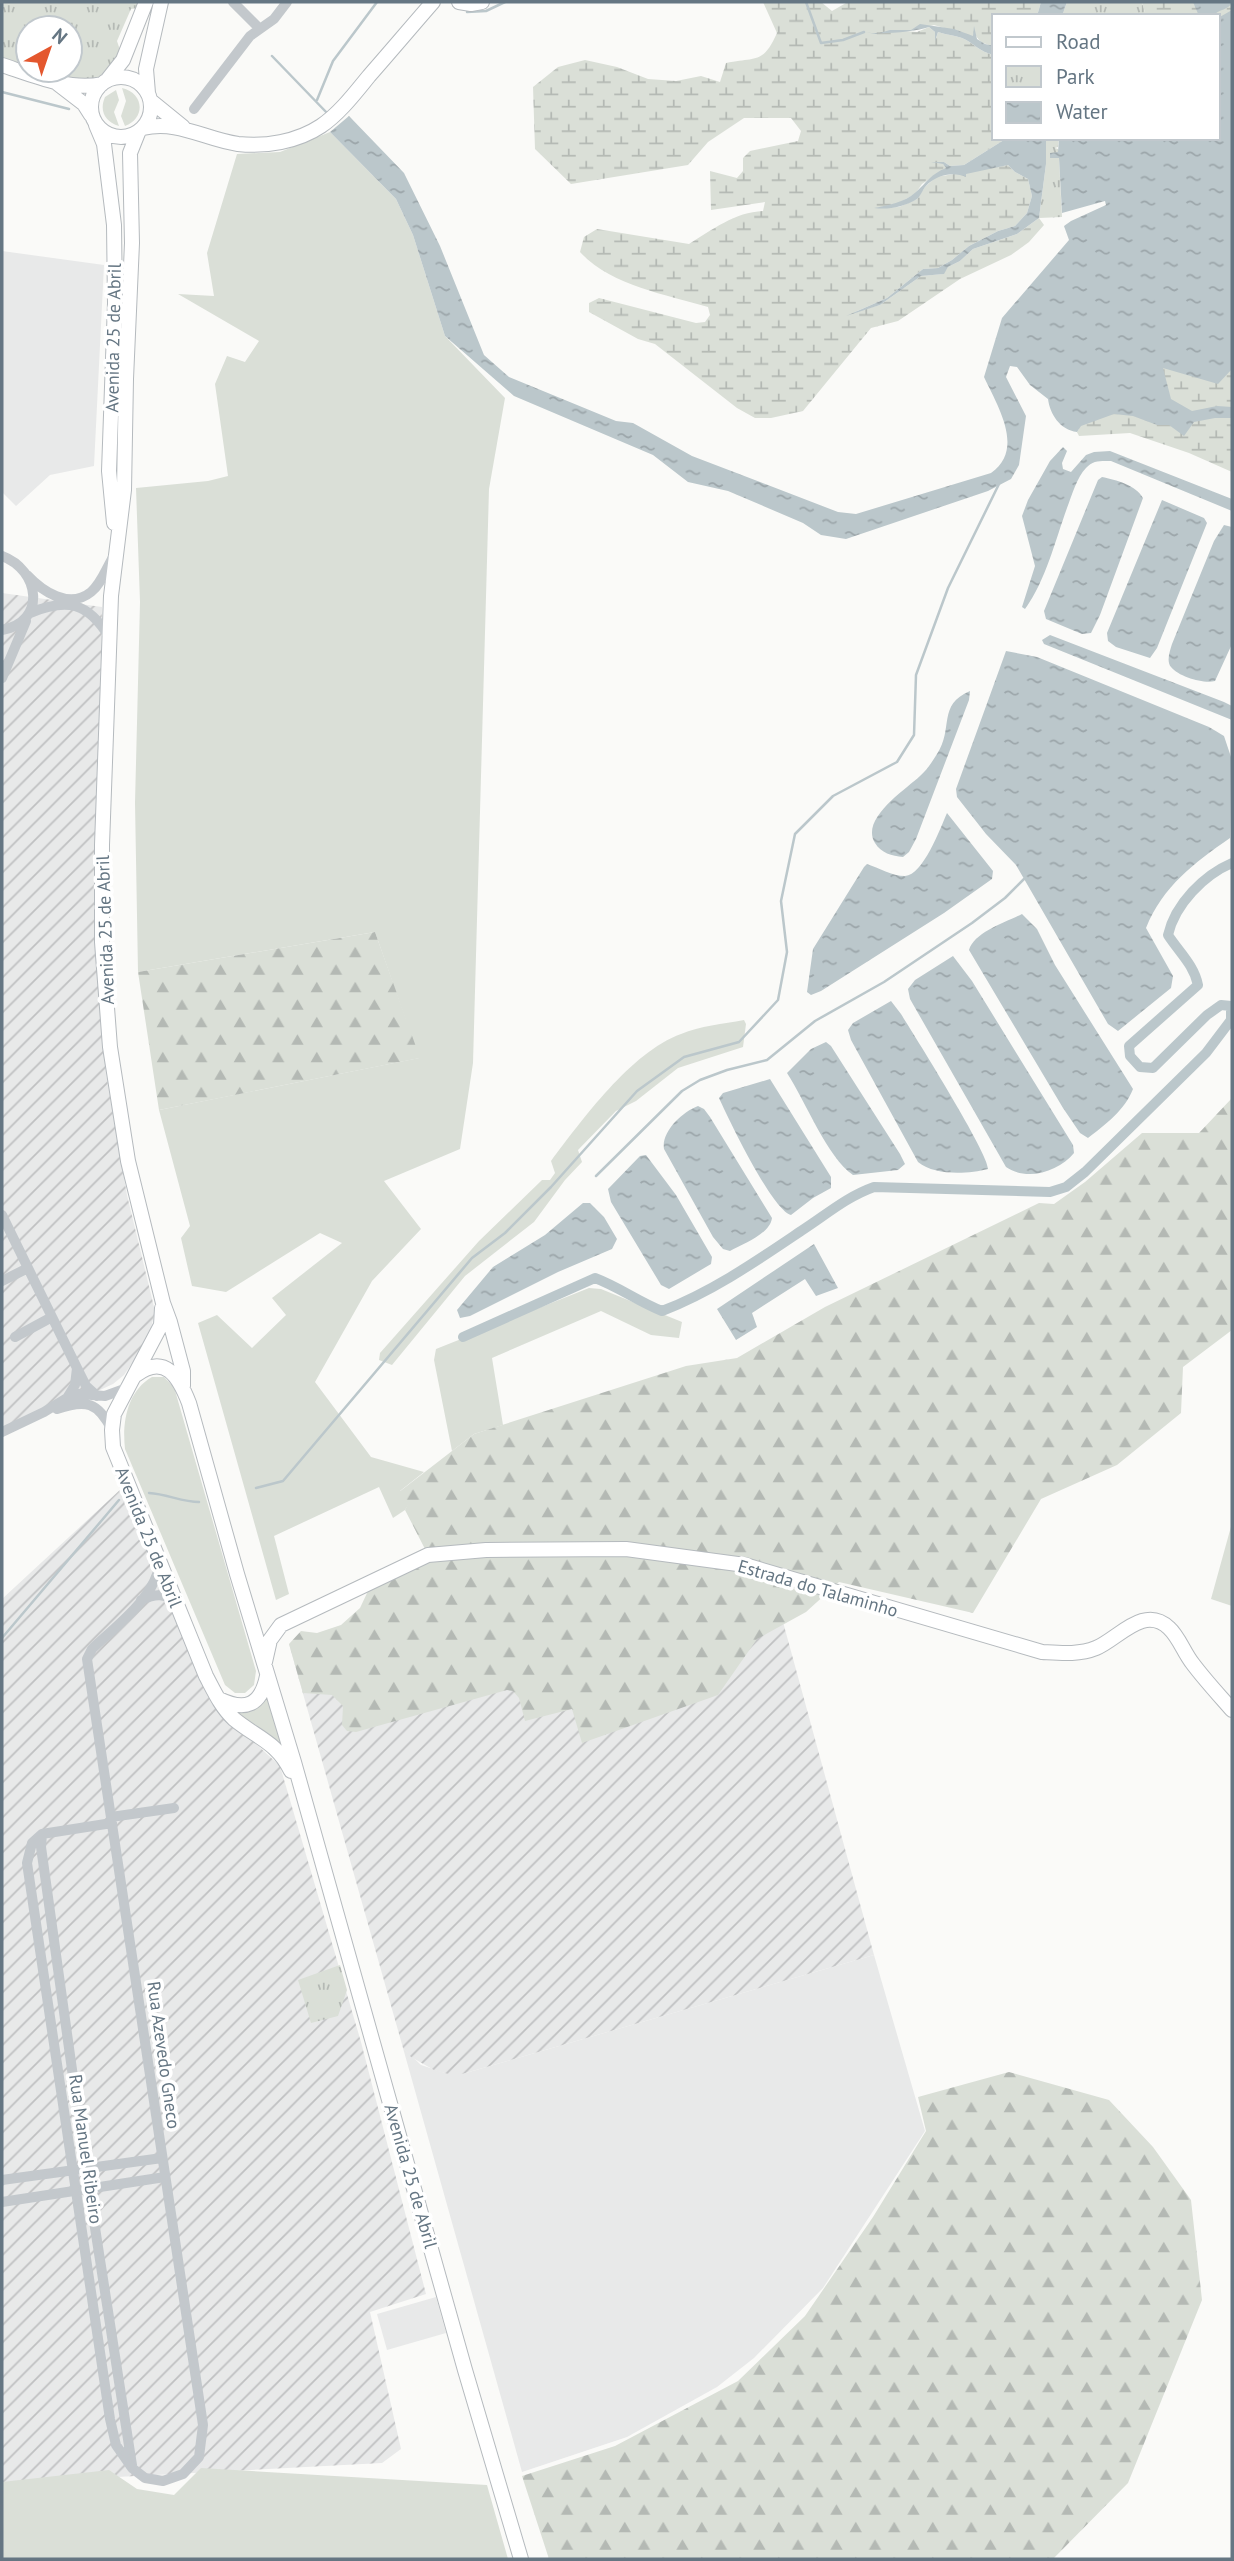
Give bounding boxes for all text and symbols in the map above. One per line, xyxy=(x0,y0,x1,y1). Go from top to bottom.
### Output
north arrow xyxy=(14,14,84,84)
legend xyxy=(992,14,1220,140)
text: N xyxy=(47,23,72,49)
text: Road xyxy=(1056,28,1100,55)
text: Park xyxy=(1056,63,1095,90)
text: Water xyxy=(1056,98,1108,125)
street label: Avenida 25 de Abril xyxy=(100,262,126,413)
street label: Avenida 25 de Abril xyxy=(91,854,119,1005)
street label: Avenida 25 de Abril xyxy=(110,1463,188,1611)
street label: Estrada do Talaminho xyxy=(735,1554,901,1622)
street label: Rua Azevedo Gneco xyxy=(142,1980,186,2130)
street label: Rua Manuel Ribeiro xyxy=(64,2073,108,2225)
street label: Avenida 25 de Abril xyxy=(379,2101,443,2252)

